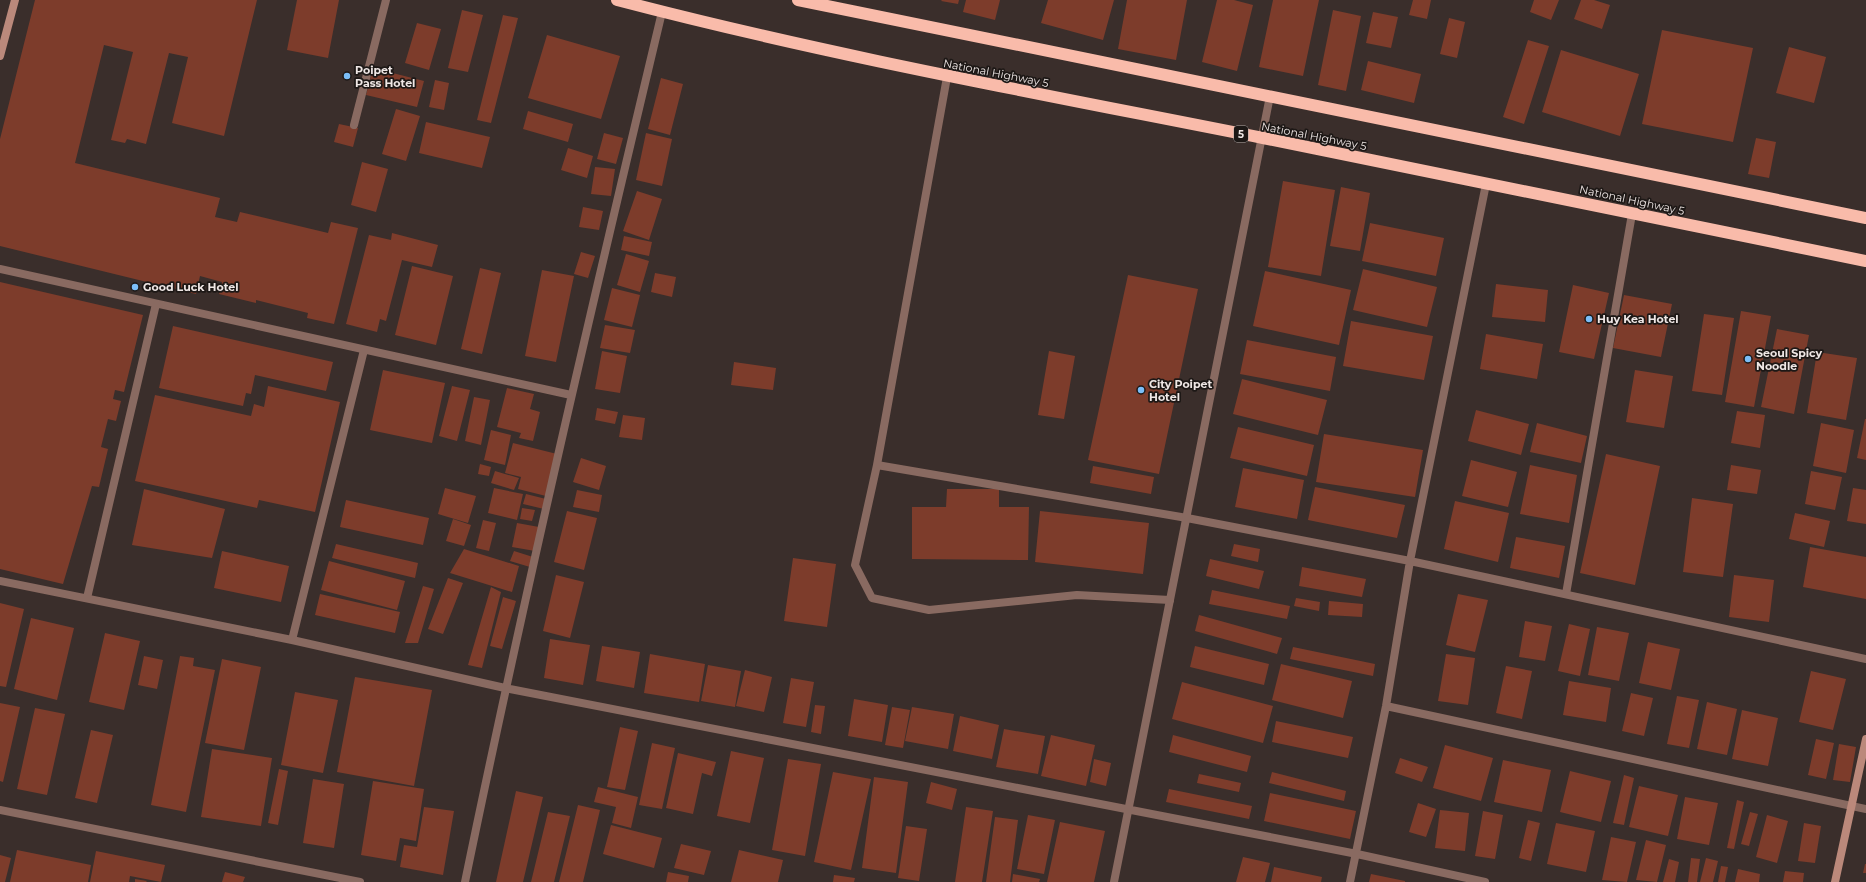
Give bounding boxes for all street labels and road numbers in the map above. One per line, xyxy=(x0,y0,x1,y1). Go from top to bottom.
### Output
street label: National Highway 5 xyxy=(942,56,1050,90)
street label: National Highway 5 xyxy=(1260,119,1368,153)
road number: 5 xyxy=(1234,126,1248,142)
street label: National Highway 5 xyxy=(1578,182,1686,218)

